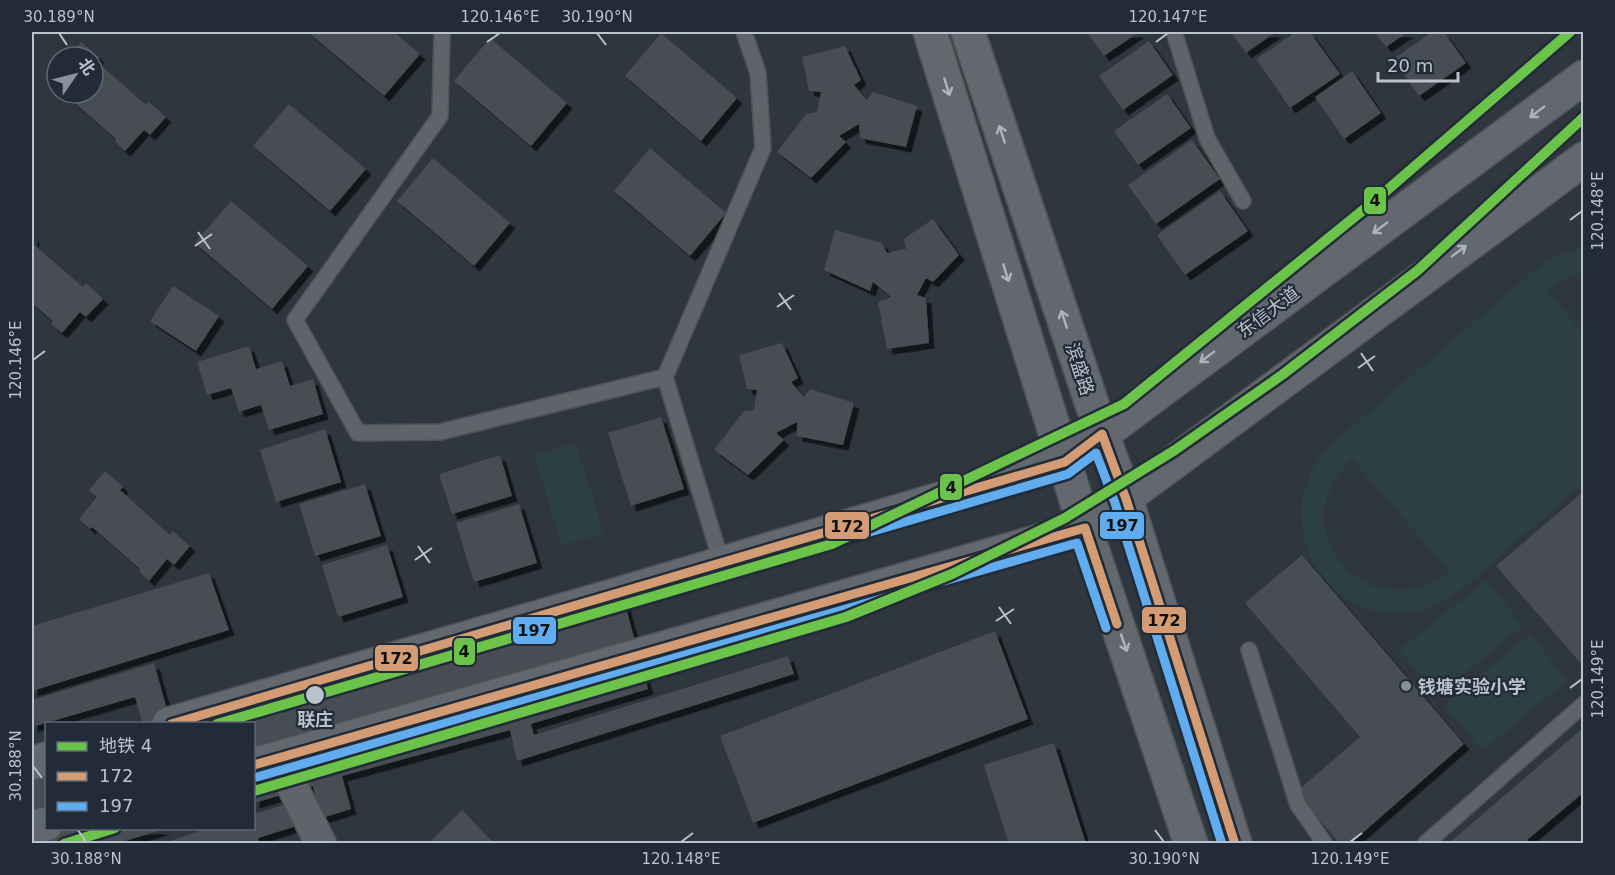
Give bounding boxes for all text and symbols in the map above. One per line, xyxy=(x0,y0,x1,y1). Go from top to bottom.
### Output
text: 30.189°N xyxy=(23,8,95,26)
text: 120.146°E xyxy=(460,8,540,26)
text: 30.190°N xyxy=(561,8,633,26)
text: 120.147°E xyxy=(1128,8,1208,26)
north arrow xyxy=(45,45,105,105)
scale bar xyxy=(1378,45,1458,83)
text: 北 xyxy=(75,55,99,79)
text: 20 m xyxy=(1387,55,1433,76)
one-way arrow xyxy=(942,77,953,96)
one-way arrow xyxy=(1529,106,1545,118)
one-way arrow xyxy=(996,125,1007,144)
text: 120.148°E xyxy=(1589,171,1607,251)
line badge: 4 xyxy=(1363,186,1387,215)
text: 4 xyxy=(1369,191,1381,210)
one-way arrow xyxy=(1372,221,1388,234)
one-way arrow xyxy=(1451,245,1467,257)
one-way arrow xyxy=(1001,263,1012,282)
street label: 东信大道 xyxy=(1233,282,1303,342)
one-way arrow xyxy=(1058,310,1069,329)
text: 120.146°E xyxy=(7,320,25,400)
street label: 滨盛路 xyxy=(1062,340,1098,398)
one-way arrow xyxy=(1199,351,1215,363)
line badge: 4 xyxy=(939,473,963,501)
text: 4 xyxy=(945,478,957,497)
line badge: 172 xyxy=(824,511,870,540)
line badge: 197 xyxy=(1099,511,1145,540)
text: 197 xyxy=(1105,516,1139,535)
text: 172 xyxy=(830,517,864,536)
line badge: 172 xyxy=(1141,606,1187,634)
text: 172 xyxy=(1147,611,1181,630)
line badge: 197 xyxy=(512,616,557,645)
text: 197 xyxy=(517,621,551,640)
one-way arrow xyxy=(1119,633,1130,652)
line badge: 4 xyxy=(453,637,476,666)
text: 120.149°E xyxy=(1589,639,1607,719)
text: 4 xyxy=(458,642,470,661)
line badge: 172 xyxy=(374,644,419,672)
text: 172 xyxy=(379,649,413,668)
place label: 钱塘实验小学 xyxy=(1418,676,1526,697)
marker: 钱塘实验小学 xyxy=(1399,679,1413,693)
marker: 联庄 xyxy=(304,684,326,706)
place label: 联庄 xyxy=(297,709,333,730)
legend xyxy=(45,722,255,830)
text: 30.188°N xyxy=(7,730,25,802)
text: 地铁 4 xyxy=(99,735,152,756)
text: 172 xyxy=(99,765,133,786)
text: 197 xyxy=(99,795,133,816)
text: 30.188°N xyxy=(50,850,122,868)
text: 120.148°E xyxy=(641,850,721,868)
text: 30.190°N xyxy=(1128,850,1200,868)
text: 120.149°E xyxy=(1310,850,1390,868)

